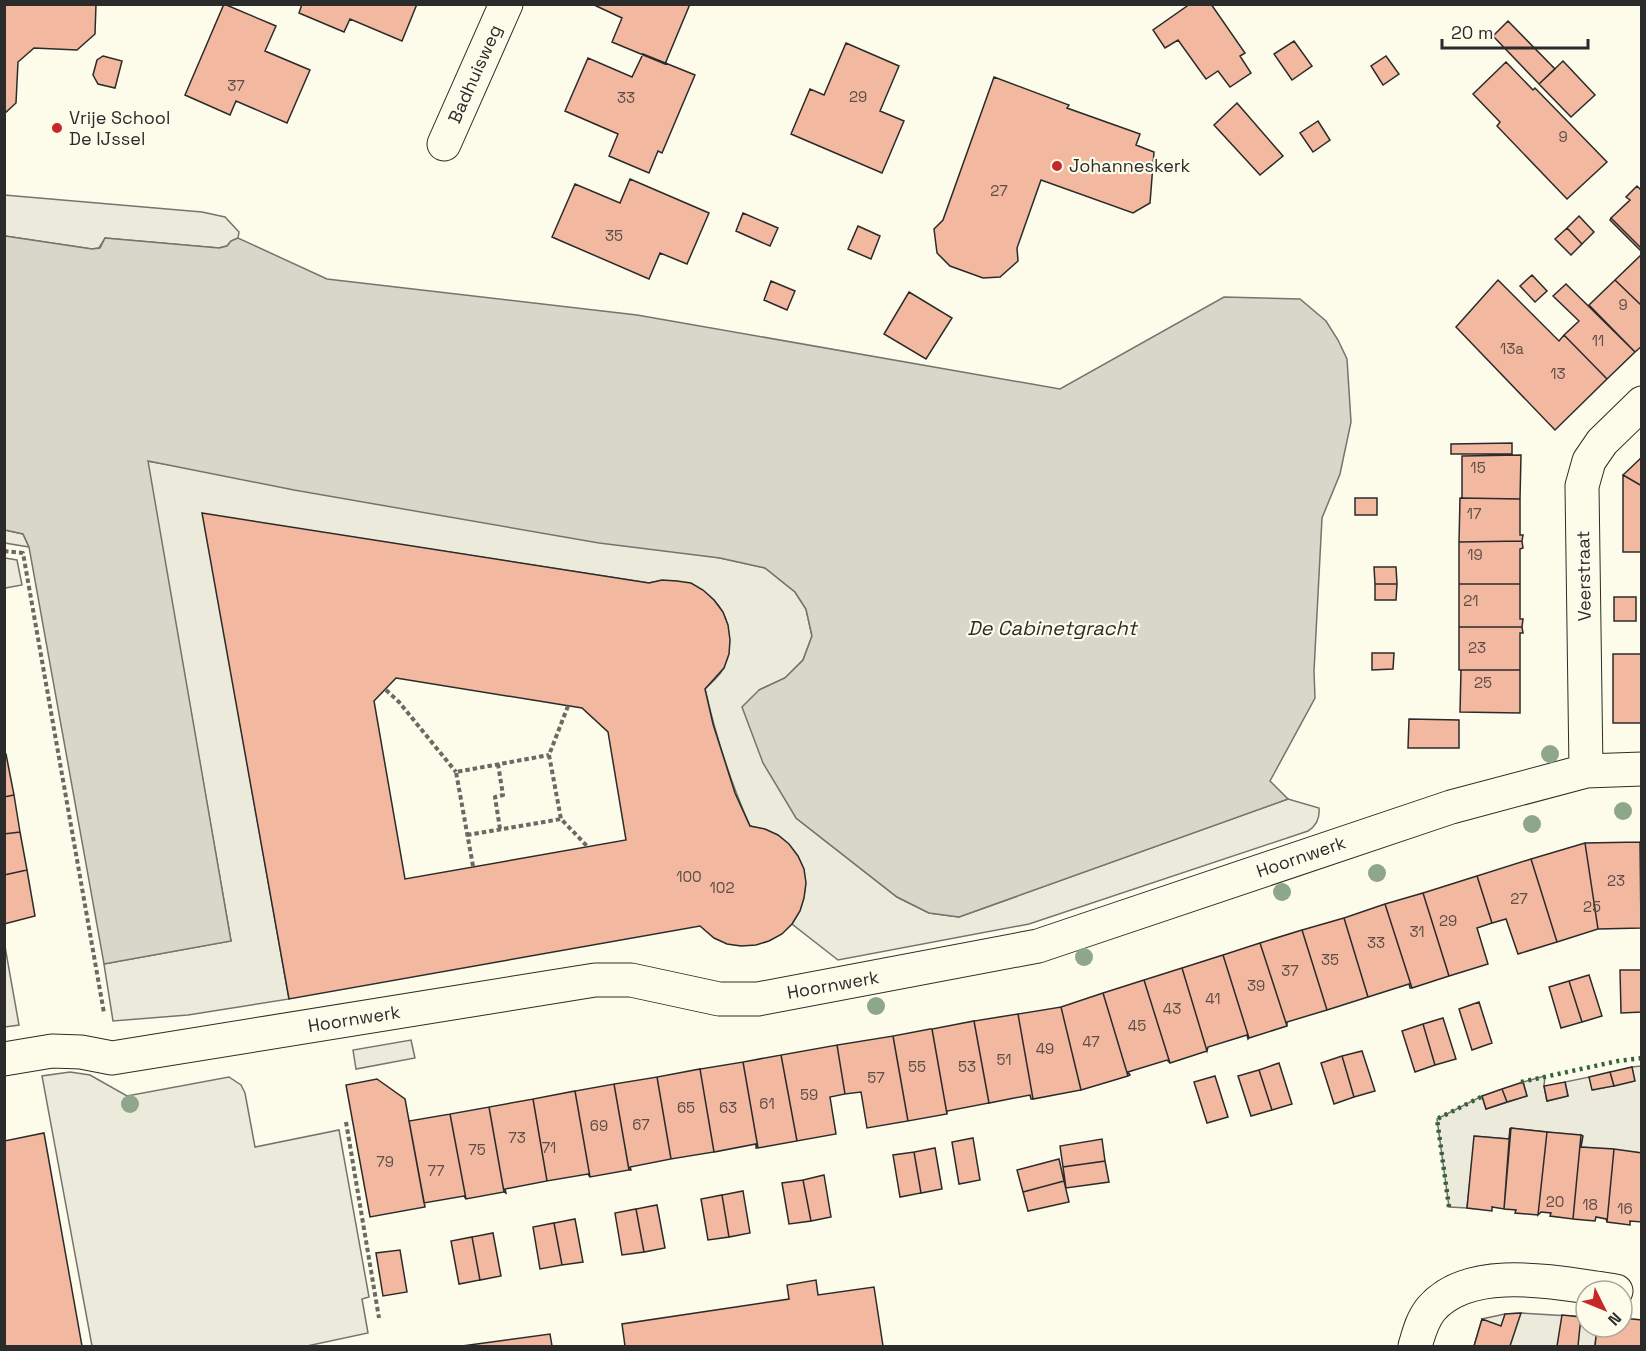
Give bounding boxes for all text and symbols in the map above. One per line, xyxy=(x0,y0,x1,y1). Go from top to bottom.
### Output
scale bar xyxy=(1442,12,1588,50)
street label: Badhuisweg xyxy=(443,21,507,127)
text: 20 m xyxy=(1451,21,1494,44)
house number: 37 xyxy=(227,76,245,95)
house number: 29 xyxy=(849,87,867,106)
house number: 33 xyxy=(617,88,635,107)
place label: Vrije School De IJssel xyxy=(69,106,170,150)
marker: Vrije School De IJssel xyxy=(50,121,64,135)
house number: 9 xyxy=(1558,127,1568,146)
place label: Johanneskerk xyxy=(1069,154,1191,177)
marker: Johanneskerk xyxy=(1050,159,1064,173)
house number: 27 xyxy=(990,181,1008,200)
house number: 35 xyxy=(605,226,623,245)
house number: 9 xyxy=(1618,295,1628,314)
house number: 11 xyxy=(1592,331,1604,350)
house number: 13a xyxy=(1500,339,1524,358)
house number: 13 xyxy=(1550,364,1566,383)
house number: 15 xyxy=(1470,458,1486,477)
house number: 17 xyxy=(1467,504,1481,523)
street label: Veerstraat xyxy=(1571,530,1596,622)
house number: 19 xyxy=(1467,545,1483,564)
house number: 21 xyxy=(1463,591,1479,610)
water label: De Cabinetgracht xyxy=(967,615,1138,641)
house number: 23 xyxy=(1468,638,1486,657)
house number: 25 xyxy=(1474,673,1492,692)
street label: Hoornwerk xyxy=(1253,830,1349,883)
house number: 100 xyxy=(676,867,702,886)
house number: 23 xyxy=(1607,871,1625,890)
house number: 102 xyxy=(710,878,734,897)
house number: 27 xyxy=(1510,889,1528,908)
house number: 25 xyxy=(1583,897,1601,916)
house number: 29 xyxy=(1439,911,1457,930)
house number: 31 xyxy=(1409,922,1425,941)
house number: 33 xyxy=(1367,933,1385,952)
house number: 35 xyxy=(1321,950,1339,969)
house number: 37 xyxy=(1281,961,1299,980)
street label: Hoornwerk xyxy=(785,965,881,1004)
house number: 39 xyxy=(1247,976,1265,995)
house number: 41 xyxy=(1205,989,1221,1008)
house number: 43 xyxy=(1163,999,1181,1018)
street label: Hoornwerk xyxy=(306,1000,402,1037)
house number: 45 xyxy=(1128,1016,1146,1035)
house number: 47 xyxy=(1082,1032,1100,1051)
house number: 49 xyxy=(1036,1039,1054,1058)
house number: 51 xyxy=(996,1050,1012,1069)
house number: 55 xyxy=(908,1057,926,1076)
house number: 53 xyxy=(958,1057,976,1076)
house number: 57 xyxy=(867,1068,885,1087)
house number: 59 xyxy=(800,1085,818,1104)
house number: 61 xyxy=(759,1094,775,1113)
house number: 65 xyxy=(677,1098,695,1117)
house number: 63 xyxy=(719,1098,737,1117)
house number: 67 xyxy=(632,1115,650,1134)
house number: 69 xyxy=(590,1116,608,1135)
house number: 73 xyxy=(508,1128,526,1147)
house number: 71 xyxy=(542,1138,556,1157)
house number: 75 xyxy=(468,1140,486,1159)
house number: 79 xyxy=(376,1152,394,1171)
house number: 77 xyxy=(428,1161,444,1180)
house number: 20 xyxy=(1546,1192,1564,1211)
house number: 18 xyxy=(1582,1195,1598,1214)
house number: 16 xyxy=(1617,1199,1633,1218)
north arrow xyxy=(1574,1279,1634,1339)
text: N xyxy=(1603,1308,1626,1330)

